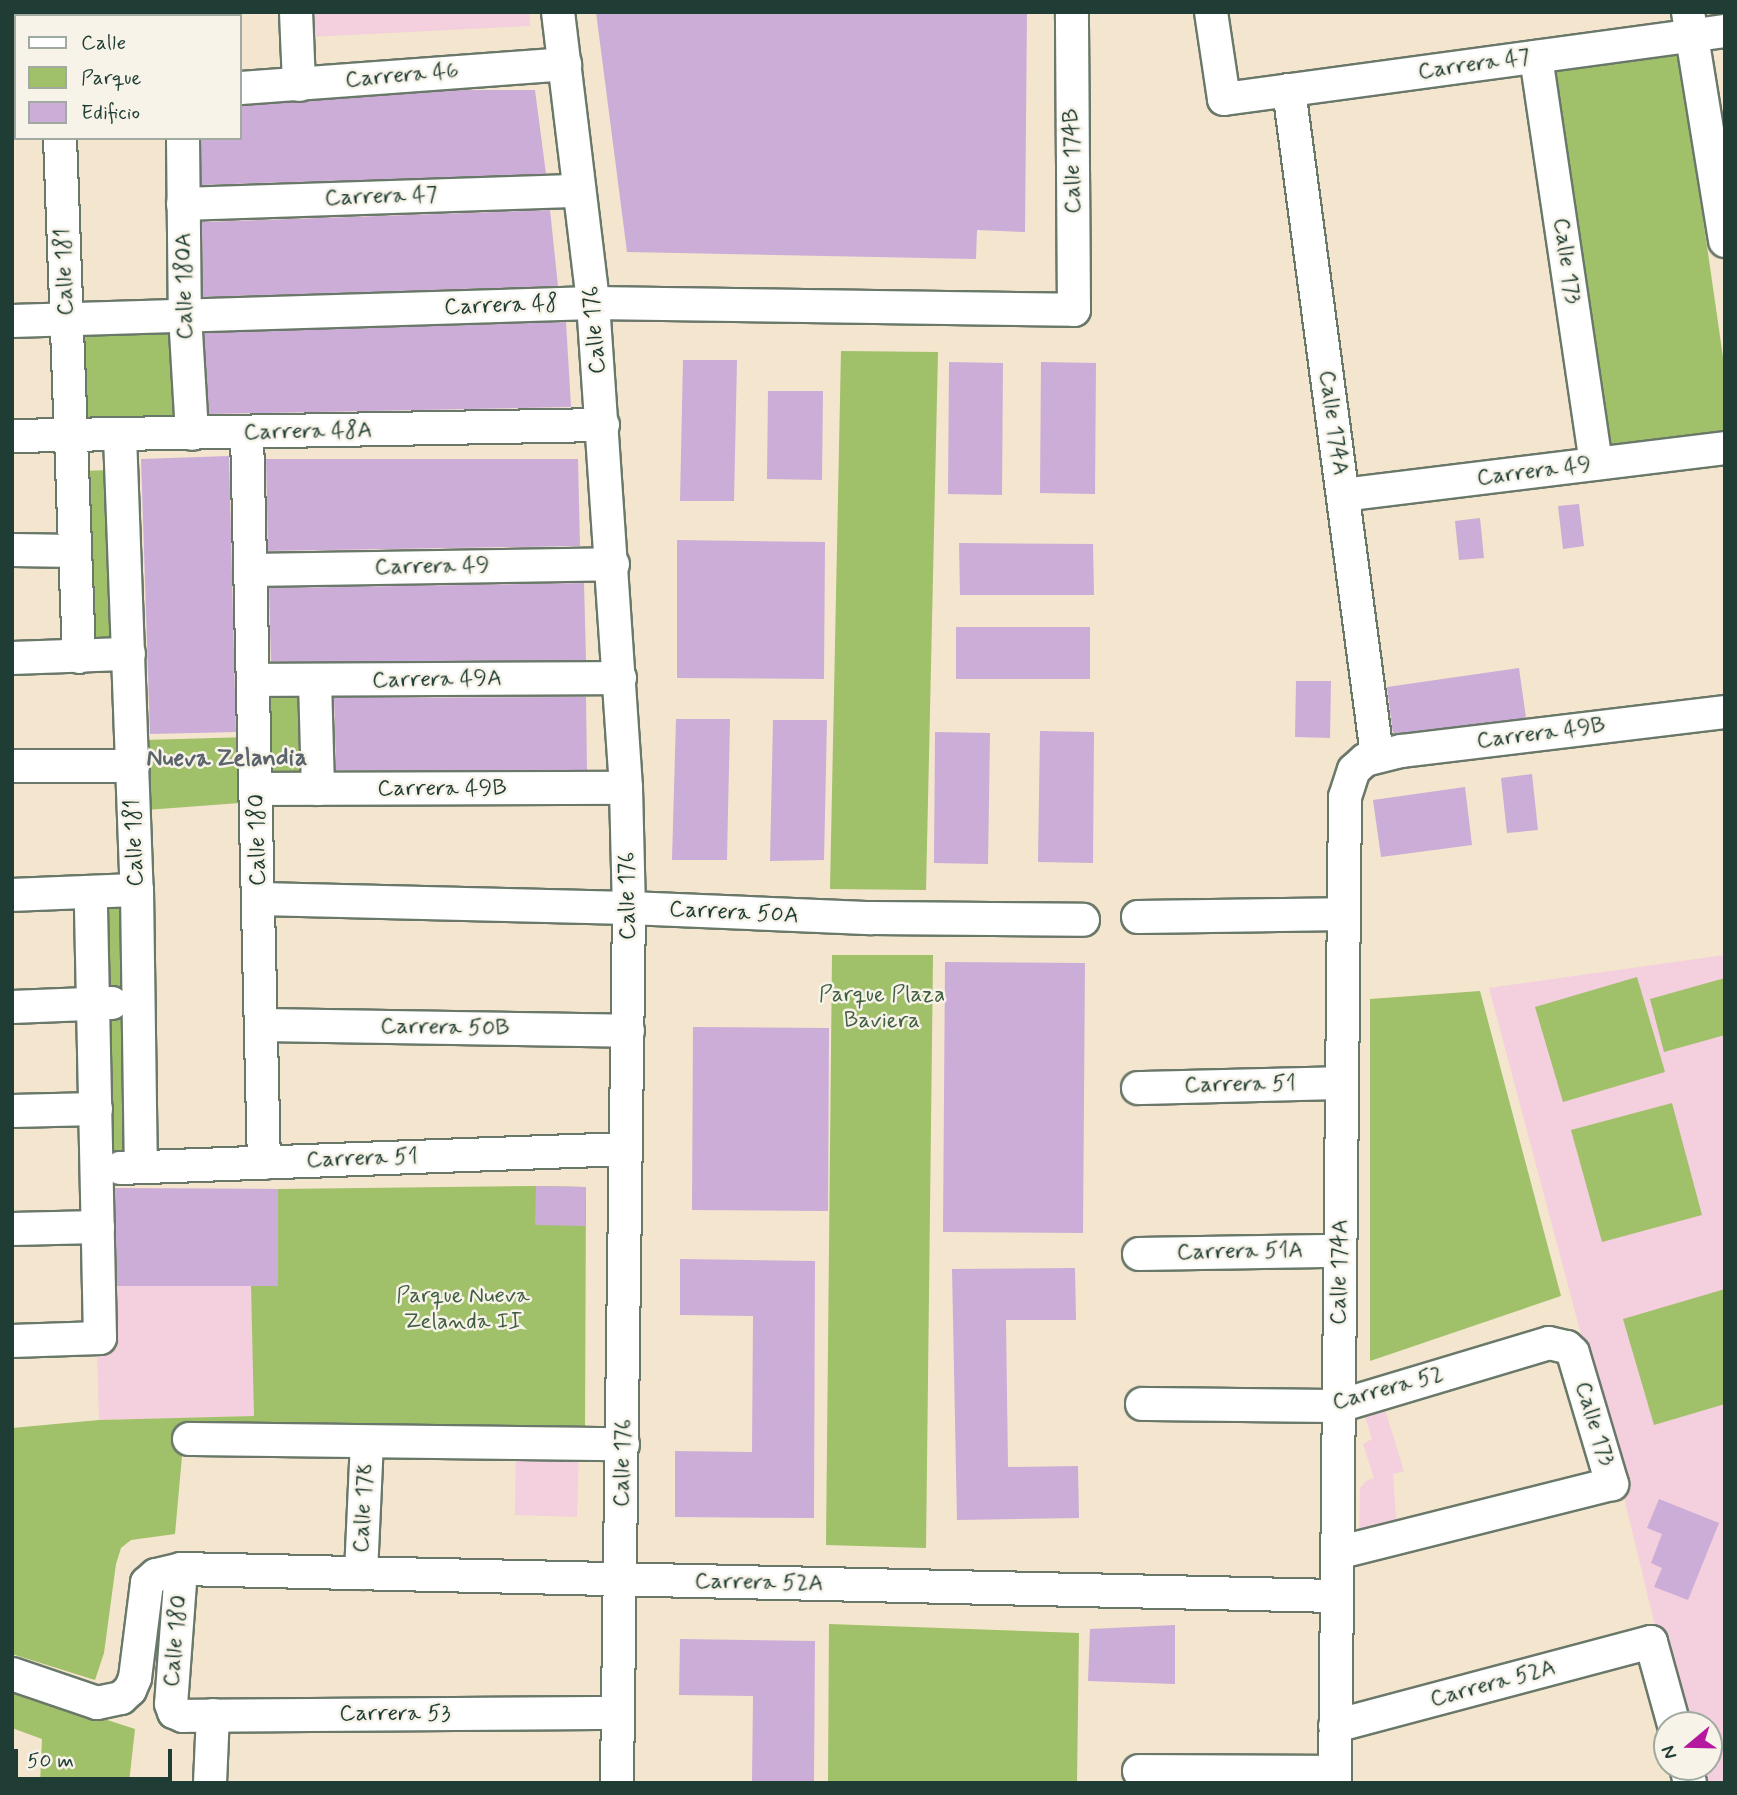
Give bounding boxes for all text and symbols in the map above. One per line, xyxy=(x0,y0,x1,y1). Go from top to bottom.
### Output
legend xyxy=(14,14,242,140)
text: Calle xyxy=(81,29,126,57)
street label: Carrera 47 xyxy=(1416,43,1532,87)
street label: Carrera 46 xyxy=(344,57,460,95)
text: Parque xyxy=(81,64,141,92)
text: Edificio xyxy=(81,99,140,127)
street label: Calle 174B xyxy=(1058,108,1088,214)
street label: Carrera 47 xyxy=(324,181,438,213)
street label: Calle 173 xyxy=(1546,216,1586,306)
street label: Calle 181 xyxy=(50,228,80,316)
street label: Calle 180A xyxy=(170,232,200,340)
street label: Calle 176 xyxy=(577,285,613,375)
street label: Carrera 48 xyxy=(444,290,558,322)
street label: Calle 174A xyxy=(1312,369,1354,477)
street label: Carrera 48A xyxy=(243,417,373,447)
street label: Carrera 49 xyxy=(1475,451,1593,493)
street label: Carrera 49 xyxy=(374,552,490,582)
street label: Carrera 49A xyxy=(372,665,502,695)
street label: Carrera 49B xyxy=(1475,712,1607,756)
district label: Nueva Zelandia xyxy=(144,745,310,773)
street label: Carrera 49B xyxy=(377,775,507,803)
street label: Calle 180 xyxy=(243,794,273,886)
street label: Calle 181 xyxy=(120,799,150,887)
street label: Calle 176 xyxy=(613,852,643,940)
street label: Carrera 50A xyxy=(668,896,800,930)
park label: Parque Plaza Baviera xyxy=(819,981,945,1035)
street label: Carrera 50B xyxy=(380,1013,510,1043)
street label: Carrera 51 xyxy=(1184,1070,1296,1100)
street label: Carrera 51 xyxy=(306,1143,418,1175)
street label: Calle 174A xyxy=(1325,1219,1355,1325)
street label: Carrera 51A xyxy=(1176,1237,1304,1267)
park label: Parque Nueva Zelanda II xyxy=(396,1282,530,1336)
street label: Carrera 52 xyxy=(1329,1361,1447,1417)
street label: Calle 173 xyxy=(1568,1378,1620,1470)
street label: Calle 176 xyxy=(608,1419,638,1507)
street label: Calle 178 xyxy=(348,1462,380,1554)
street label: Carrera 52A xyxy=(694,1568,824,1598)
street label: Calle 180 xyxy=(158,1594,194,1688)
street label: Carrera 52A xyxy=(1427,1654,1559,1714)
street label: Carrera 53 xyxy=(339,1700,451,1728)
north arrow xyxy=(1653,1711,1723,1781)
scale bar xyxy=(18,1736,175,1780)
text: N xyxy=(1656,1742,1683,1762)
text: 50 m xyxy=(27,1747,74,1775)

